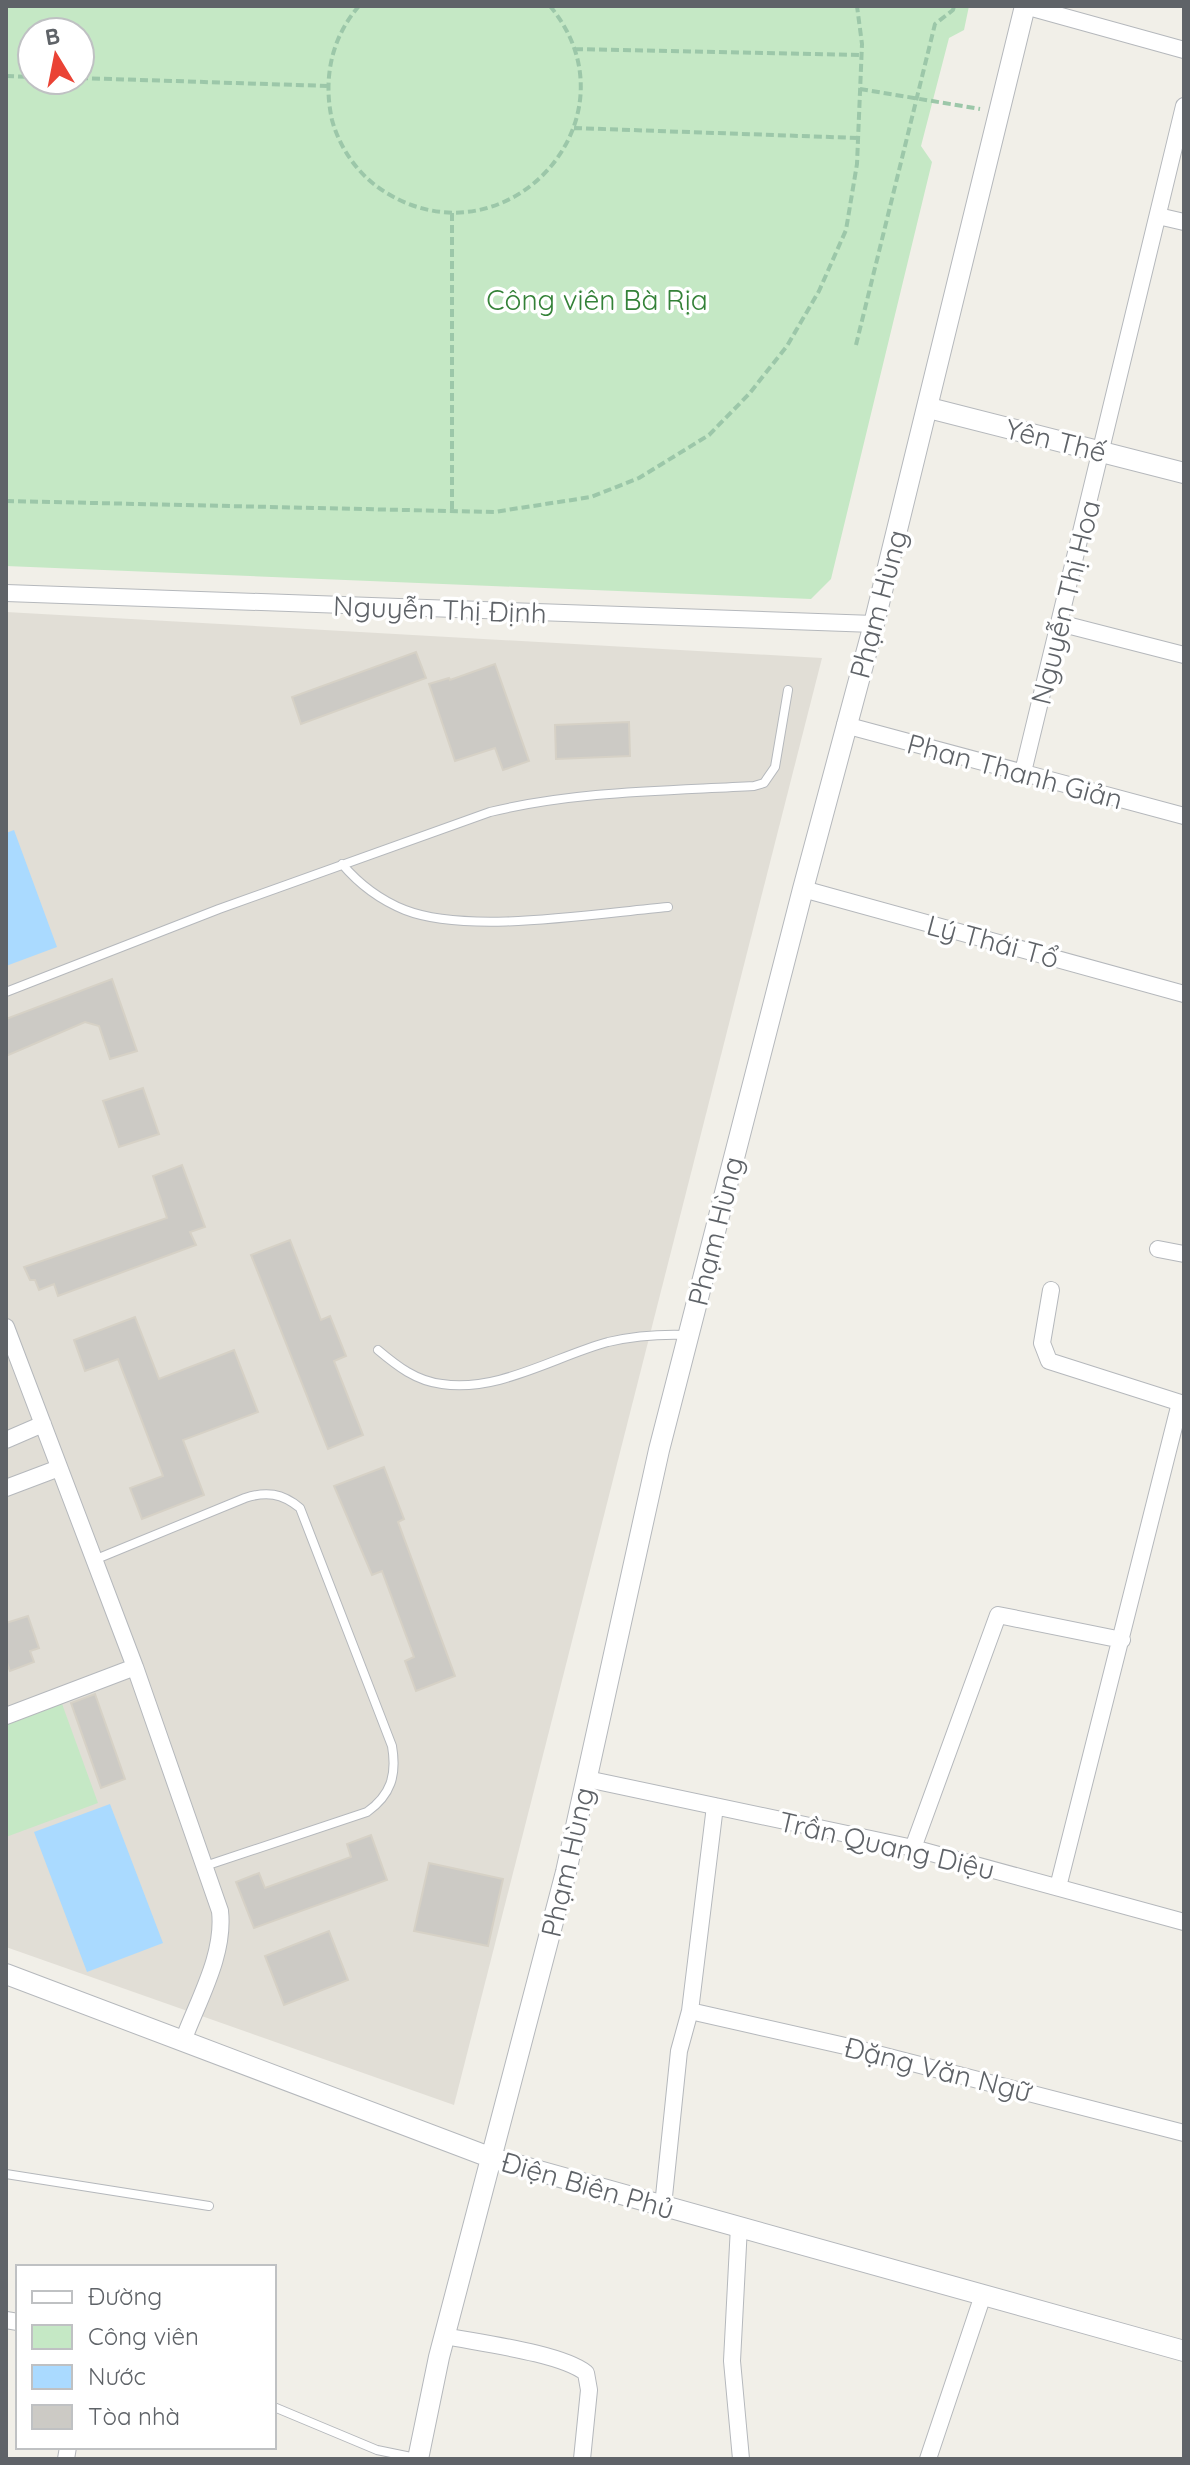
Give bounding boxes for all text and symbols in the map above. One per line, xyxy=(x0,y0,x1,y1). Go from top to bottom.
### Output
north arrow xyxy=(16,16,96,96)
text: B xyxy=(43,21,62,51)
park label: Công viên Bà Rịa xyxy=(486,282,708,317)
street label: Yên Thế xyxy=(1002,411,1110,469)
street label: Nguyễn Thị Hoa xyxy=(1023,496,1107,708)
street label: Phạm Hùng xyxy=(841,526,915,682)
street label: Nguyễn Thị Định xyxy=(333,588,547,630)
street label: Phan Thanh Giản xyxy=(903,725,1127,817)
street label: Lý Thái Tổ xyxy=(923,907,1063,975)
street label: Phạm Hùng xyxy=(680,1153,750,1309)
street label: Phạm Hùng xyxy=(533,1784,601,1940)
street label: Trần Quang Diệu xyxy=(776,1803,998,1887)
street label: Đặng Văn Ngữ xyxy=(841,2029,1036,2109)
street label: Điện Biên Phủ xyxy=(498,2144,678,2226)
legend xyxy=(16,2265,276,2449)
text: Đường xyxy=(88,2281,162,2311)
text: Công viên xyxy=(88,2321,199,2351)
text: Nước xyxy=(88,2361,146,2391)
text: Tòa nhà xyxy=(88,2401,180,2431)

